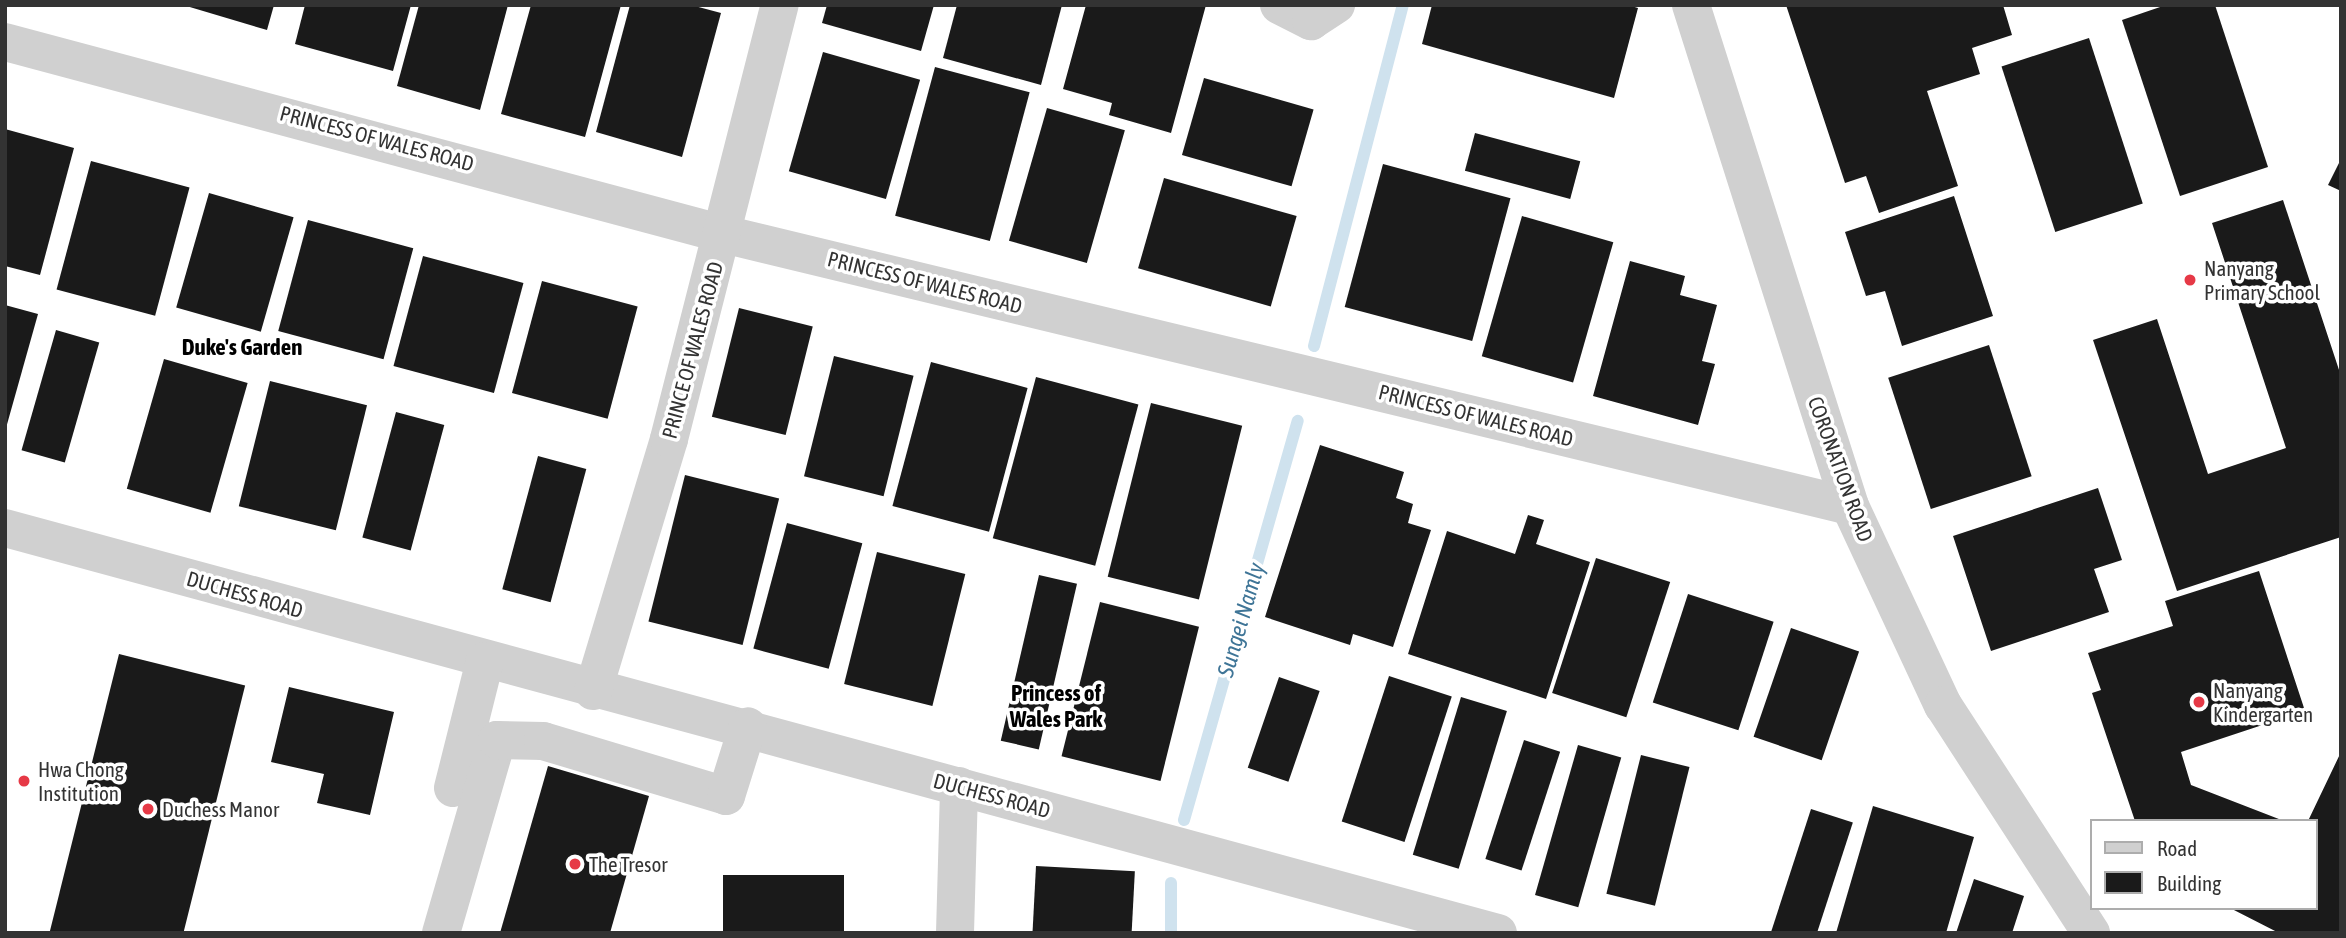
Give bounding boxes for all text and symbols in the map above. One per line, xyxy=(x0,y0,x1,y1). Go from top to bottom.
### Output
street label: PRINCESS OF WALES ROAD xyxy=(277,100,477,176)
street label: PRINCESS OF WALES ROAD xyxy=(825,246,1025,318)
place label: Nanyang Primary School xyxy=(2204,255,2320,305)
street label: PRINCE OF WALES ROAD xyxy=(656,259,728,441)
marker: Nanyang Primary School xyxy=(2182,272,2198,288)
district label: Duke's Garden xyxy=(182,333,302,361)
street label: PRINCESS OF WALES ROAD xyxy=(1376,379,1576,451)
street label: CORONATION ROAD xyxy=(1803,393,1879,545)
water label: Sungei Namly xyxy=(1212,560,1270,680)
street label: DUCHESS ROAD xyxy=(184,565,306,623)
place label: Nanyang Kindergarten xyxy=(2213,677,2313,727)
district label: Princess of Wales Park xyxy=(1010,679,1102,733)
marker: Nanyang Kindergarten xyxy=(2191,694,2207,710)
place label: Hwa Chong Institution xyxy=(38,756,124,806)
street label: DUCHESS ROAD xyxy=(931,767,1053,823)
marker: Hwa Chong Institution xyxy=(16,773,32,789)
place label: Duchess Manor xyxy=(162,796,279,822)
marker: Duchess Manor xyxy=(140,801,156,817)
legend xyxy=(2090,819,2318,910)
text: Road xyxy=(2157,836,2197,860)
place label: The Tresor xyxy=(589,851,668,877)
marker: The Tresor xyxy=(567,856,583,872)
text: Building xyxy=(2157,871,2221,895)

